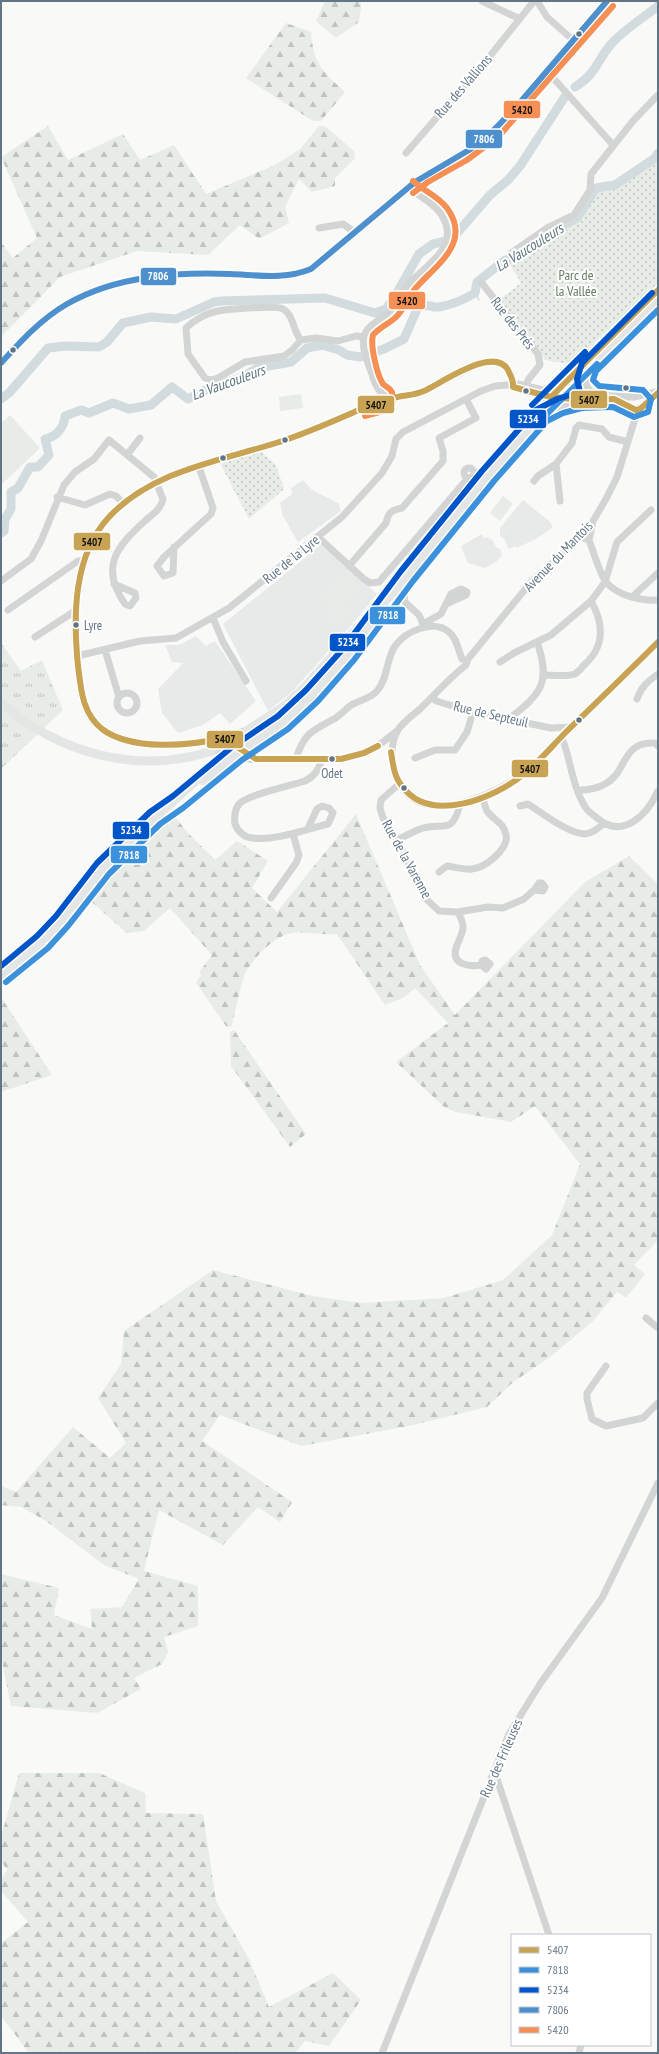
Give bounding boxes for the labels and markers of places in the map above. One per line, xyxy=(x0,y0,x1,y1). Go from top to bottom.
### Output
unlabelled marker xyxy=(574,29,584,39)
unlabelled marker xyxy=(8,345,18,355)
unlabelled marker xyxy=(621,383,631,393)
unlabelled marker xyxy=(521,386,531,396)
unlabelled marker xyxy=(280,435,290,445)
unlabelled marker xyxy=(218,453,228,463)
place label: Lyre xyxy=(84,617,102,634)
marker: Lyre xyxy=(71,620,81,630)
unlabelled marker xyxy=(574,715,584,725)
marker: Odet xyxy=(327,754,337,764)
place label: Odet xyxy=(321,765,343,782)
unlabelled marker xyxy=(399,783,409,793)

